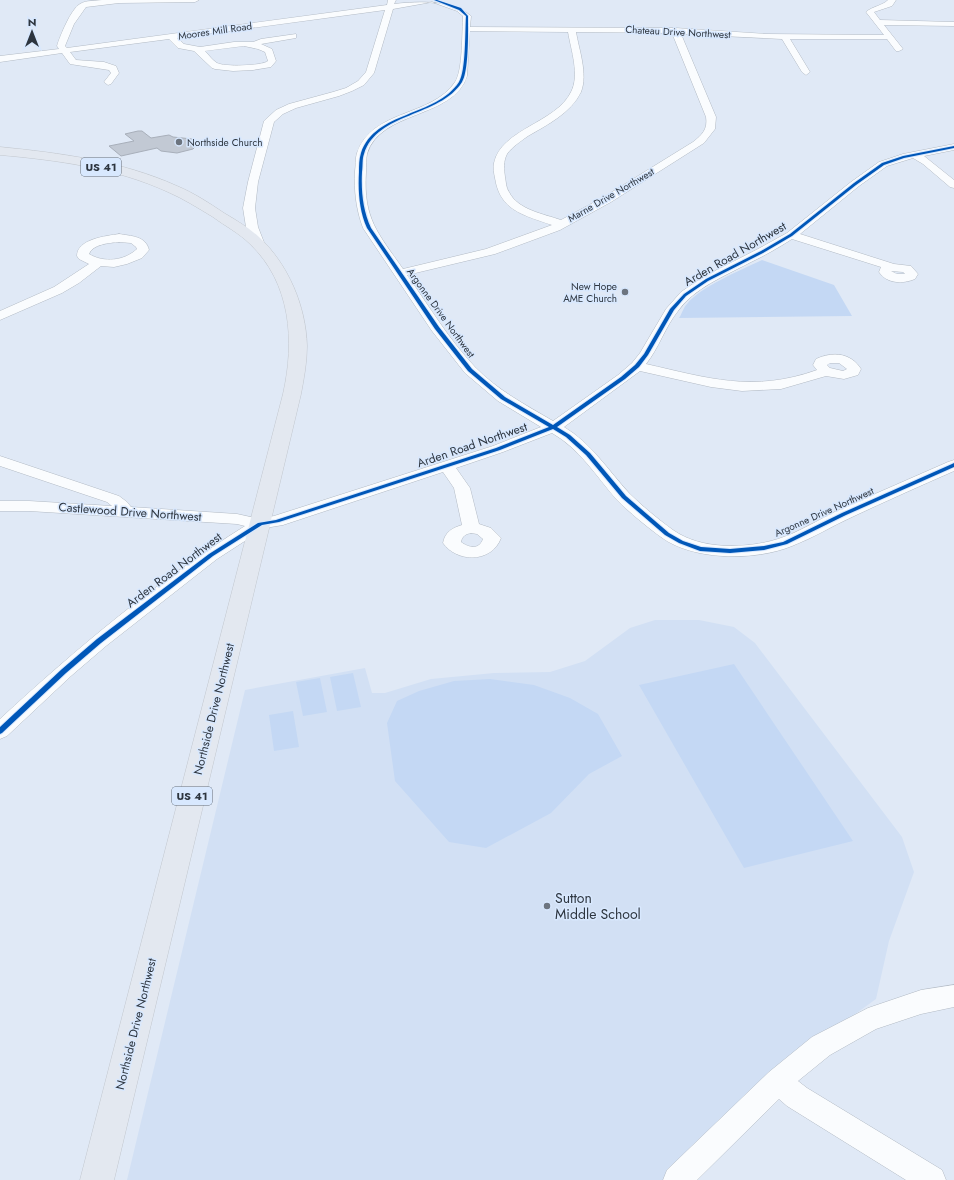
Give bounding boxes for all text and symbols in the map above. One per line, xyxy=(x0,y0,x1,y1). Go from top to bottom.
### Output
north arrow xyxy=(12,12,52,52)
text: N xyxy=(28,14,36,30)
street label: Moores Mill Road xyxy=(177,18,253,44)
street label: Chateau Drive Northwest xyxy=(625,22,732,42)
place label: Northside Church xyxy=(187,135,262,150)
marker: Northside Church xyxy=(174,137,184,147)
road number: US 41 xyxy=(81,158,121,176)
street label: Marne Drive Northwest xyxy=(565,164,657,226)
street label: Arden Road Northwest xyxy=(681,217,790,291)
street label: Argonne Drive Northwest xyxy=(403,265,479,361)
place label: New Hope AME Church xyxy=(563,279,617,306)
marker: New Hope AME Church xyxy=(620,287,630,297)
street label: Arden Road Northwest xyxy=(415,418,530,472)
street label: Argonne Drive Northwest xyxy=(772,483,877,541)
street label: Castlewood Drive Northwest xyxy=(58,498,202,526)
street label: Arden Road Northwest xyxy=(122,528,226,612)
street label: Northside Drive Northwest xyxy=(189,641,239,777)
road number: US 41 xyxy=(172,787,212,805)
place label: Sutton Middle School xyxy=(555,888,641,924)
marker: Sutton Middle School xyxy=(542,901,552,911)
street label: Northside Drive Northwest xyxy=(111,956,161,1092)

